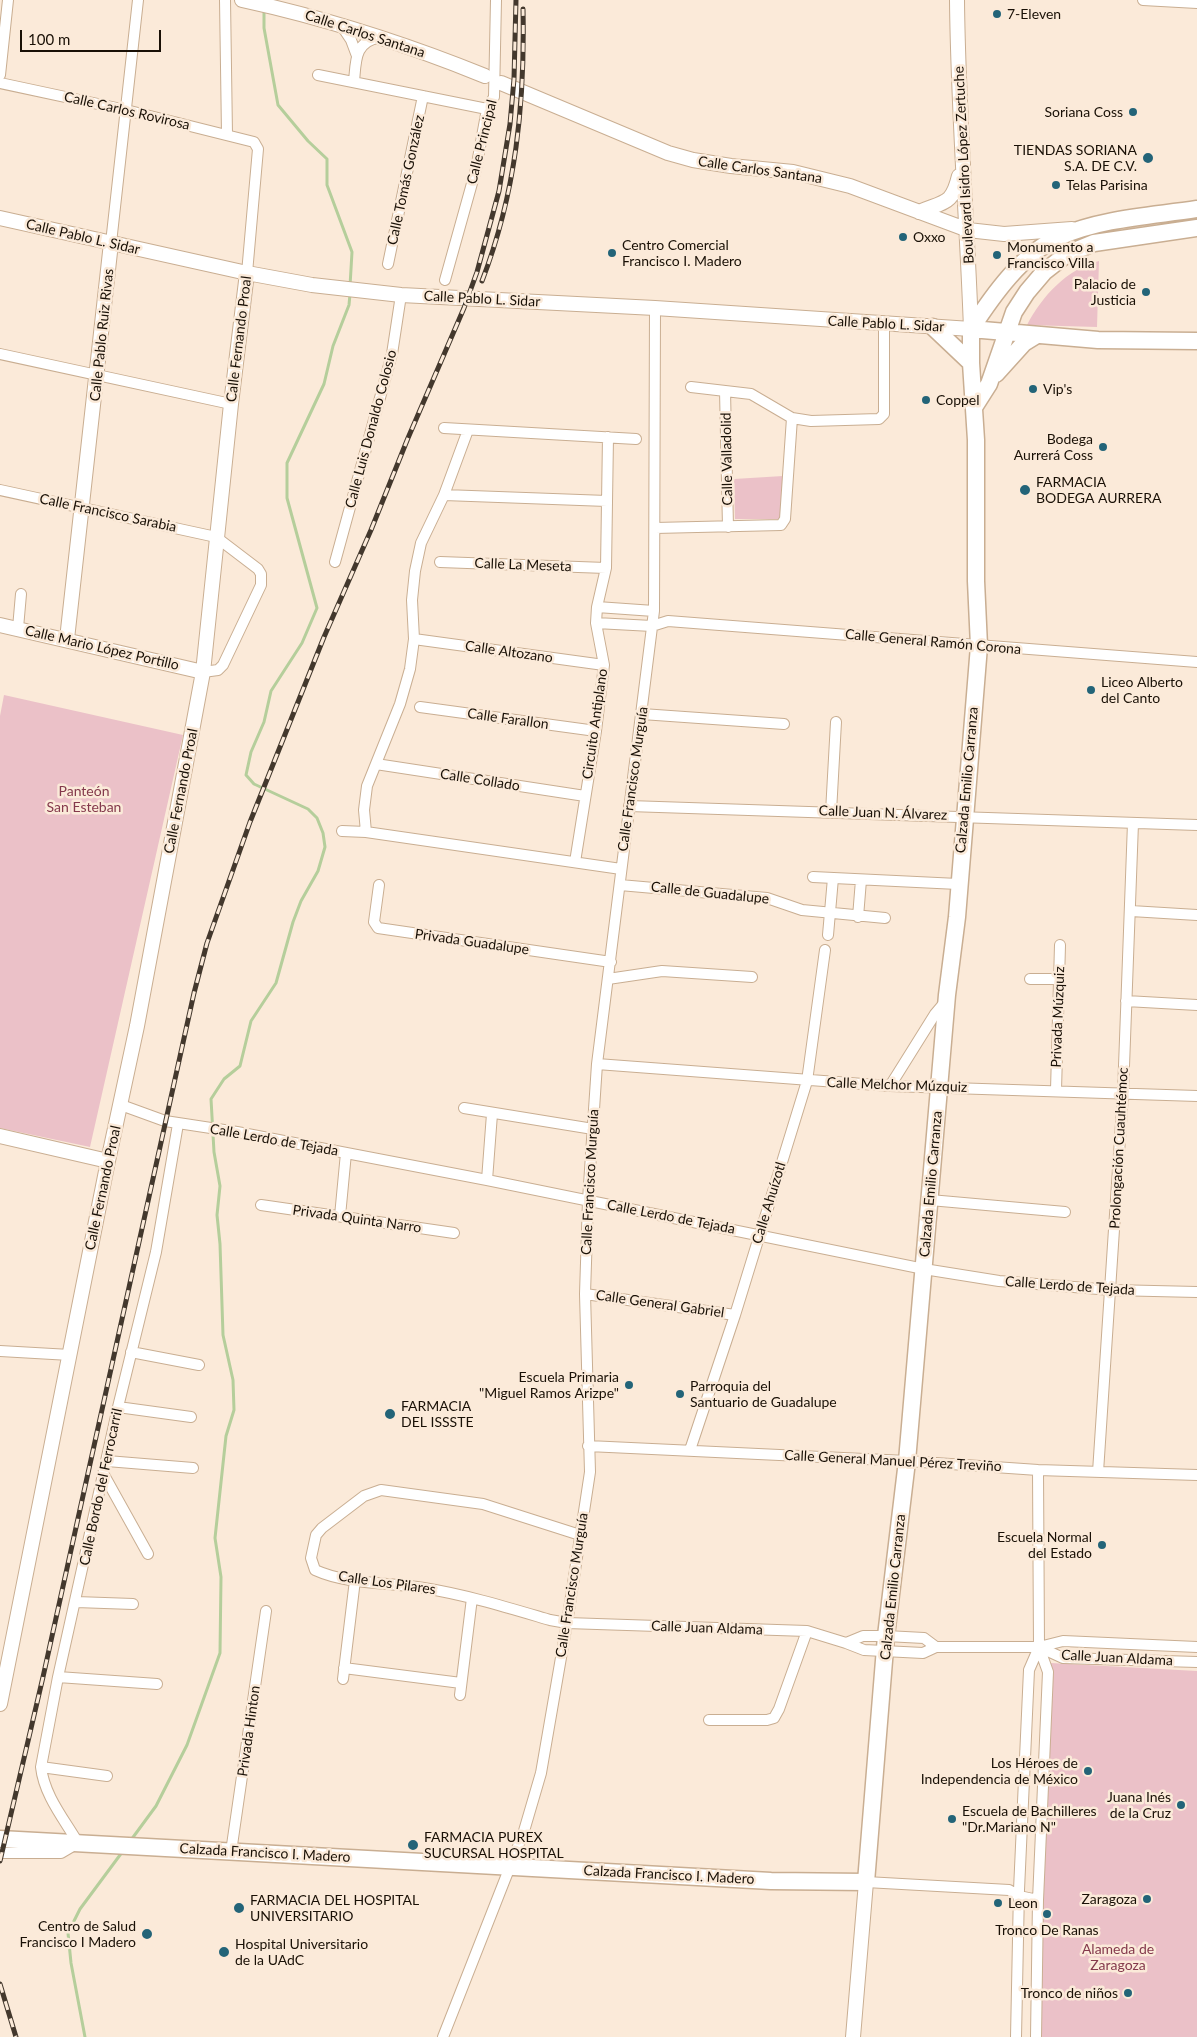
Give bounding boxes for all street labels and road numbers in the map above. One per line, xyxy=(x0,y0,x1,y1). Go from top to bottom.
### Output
street label: Calle Carlos Santana xyxy=(303,7,427,61)
street label: Boulevard Isidro López Zertuche xyxy=(950,66,978,264)
street label: Calle Carlos Rovirosa xyxy=(62,88,192,134)
street label: Calle Principal xyxy=(463,98,501,186)
street label: Calle Tomás González xyxy=(384,113,428,247)
street label: Calle Carlos Santana xyxy=(697,153,823,187)
street label: Calle Pablo L. Sidar xyxy=(24,216,142,258)
street label: Calle Pablo Ruiz Rivas xyxy=(87,268,117,402)
street label: Calle Fernando Proal xyxy=(223,275,255,403)
street label: Calle Pablo L. Sidar xyxy=(423,288,541,310)
street label: Calle Pablo L. Sidar xyxy=(827,313,945,335)
street label: Calle Luis Donaldo Colosio xyxy=(342,348,400,510)
street label: Calle Valladolid xyxy=(718,412,736,506)
street label: Calle Francisco Sarabia xyxy=(38,490,178,536)
street label: Calle La Meseta xyxy=(474,555,572,575)
street label: Calle Mario López Portillo xyxy=(23,622,181,674)
street label: Calle General Ramón Corona xyxy=(844,626,1022,658)
street label: Calle Altozano xyxy=(464,638,554,666)
street label: Circuito Antiplano xyxy=(579,668,611,780)
street label: Calle Farallon xyxy=(466,705,550,733)
street label: Calle Francisco Murguía xyxy=(615,705,651,853)
street label: Calzada Emilio Carranza xyxy=(952,706,982,854)
street label: Calle Fernando Proal xyxy=(161,727,201,855)
street label: Calle Collado xyxy=(439,765,521,795)
street label: Calle Juan N. Álvarez xyxy=(818,802,948,824)
street label: Calle de Guadalupe xyxy=(650,878,770,908)
street label: Privada Guadalupe xyxy=(414,926,530,958)
street label: Privada Múzquiz xyxy=(1048,966,1068,1068)
street label: Prolongación Cuauhtémoc xyxy=(1106,1067,1132,1229)
street label: Calle Melchor Múzquiz xyxy=(826,1074,968,1096)
street label: Calle Francisco Murguía xyxy=(578,1109,602,1255)
street label: Calzada Emilio Carranza xyxy=(916,1110,946,1258)
street label: Calle Lerdo de Tejada xyxy=(209,1120,339,1160)
street label: Calle Fernando Proal xyxy=(82,1124,124,1252)
street label: Calle Ahuízotl xyxy=(749,1160,789,1246)
street label: Calle Lerdo de Tejada xyxy=(606,1196,736,1238)
street label: Privada Quinta Narro xyxy=(291,1202,423,1236)
street label: Calle Lerdo de Tejada xyxy=(1005,1273,1135,1299)
street label: Calle General Gabriel xyxy=(595,1287,725,1321)
street label: Calle Bordo del Ferrocarril xyxy=(76,1407,126,1567)
street label: Calle General Manuel Pérez Treviño xyxy=(784,1447,1002,1475)
street label: Calle Francisco Murguía xyxy=(552,1512,592,1658)
street label: Calzada Emilio Carranza xyxy=(877,1513,909,1661)
street label: Calle Los Pilares xyxy=(337,1568,437,1598)
street label: Calle Juan Aldama xyxy=(651,1618,763,1638)
street label: Calle Juan Aldama xyxy=(1061,1647,1173,1669)
street label: Privada Hinton xyxy=(234,1685,264,1777)
street label: Calzada Francisco I. Madero xyxy=(179,1840,351,1866)
street label: Calzada Francisco I. Madero xyxy=(583,1862,755,1888)

